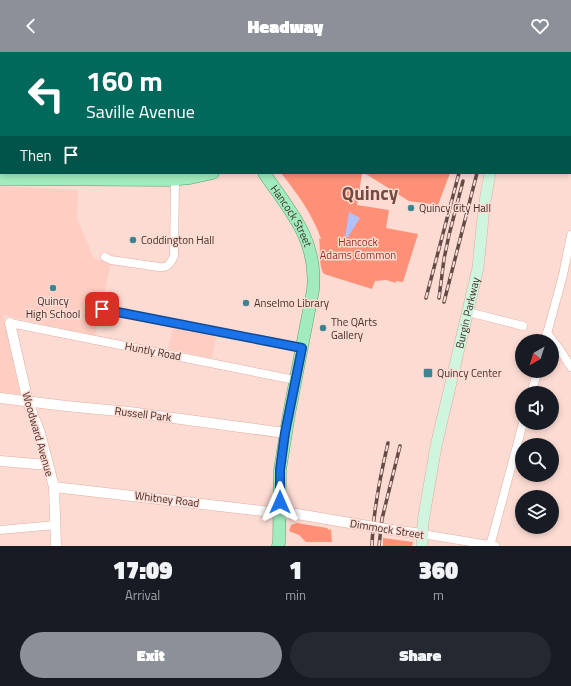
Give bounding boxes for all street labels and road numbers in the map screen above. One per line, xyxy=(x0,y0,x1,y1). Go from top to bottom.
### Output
street label: Hancock Street xyxy=(267,181,316,249)
street label: Burgin Parkway xyxy=(451,275,484,350)
street label: Huntly Road xyxy=(123,338,183,364)
street label: Woodward Avenue xyxy=(18,390,58,478)
street label: Russell Park xyxy=(114,403,173,425)
street label: Whitney Road xyxy=(134,487,200,511)
street label: Dimmock Street xyxy=(349,515,425,543)

